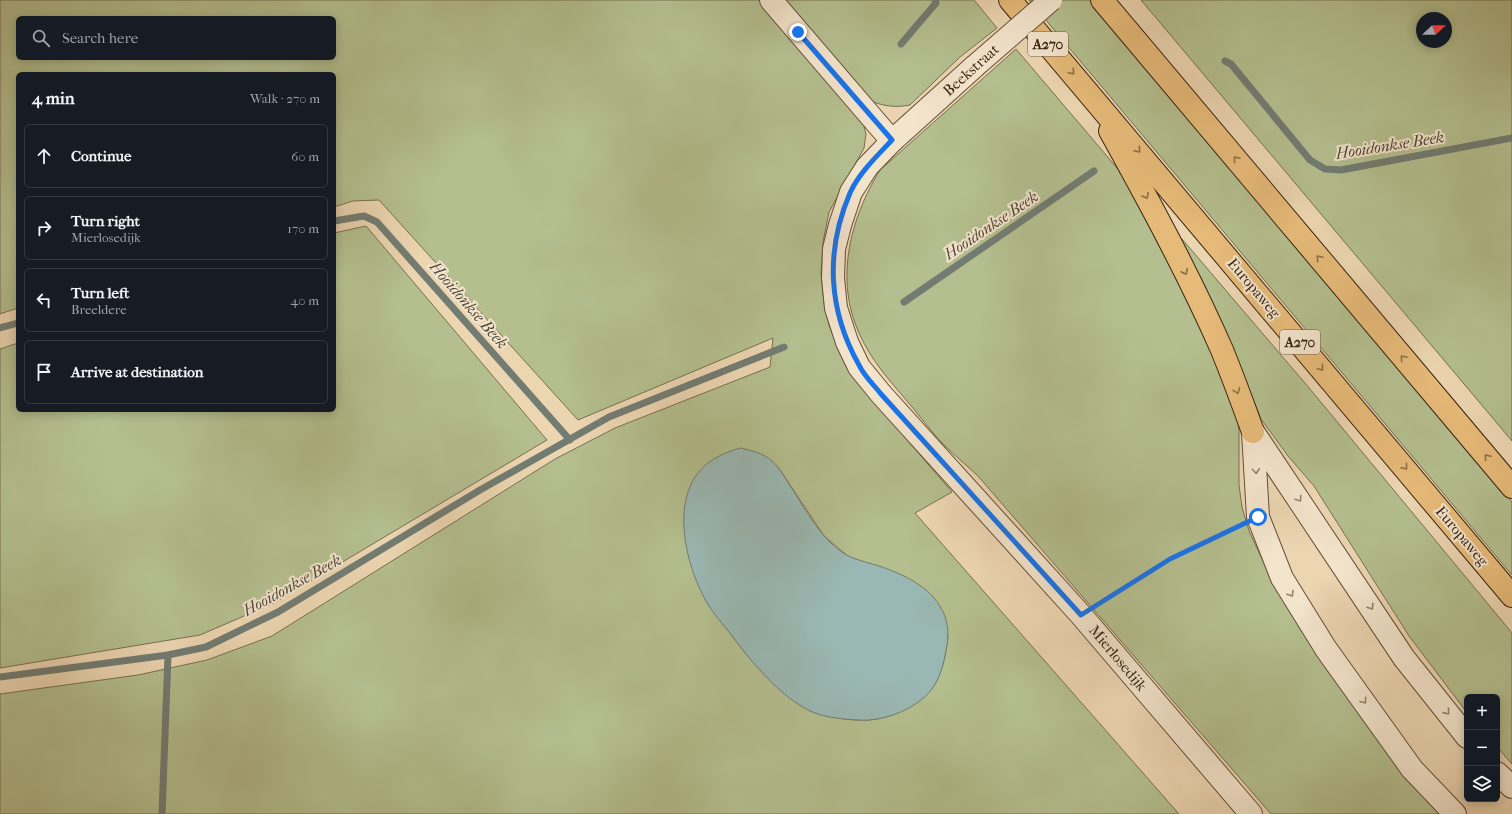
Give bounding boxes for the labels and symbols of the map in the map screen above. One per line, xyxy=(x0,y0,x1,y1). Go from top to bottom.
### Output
north arrow xyxy=(1416,12,1452,48)
route end xyxy=(789,23,807,41)
road number: A270 xyxy=(1028,32,1068,56)
street label: Beekstraat xyxy=(939,40,1003,100)
one-way arrow xyxy=(1068,67,1075,75)
water label: Hooidonkse Beek xyxy=(1334,127,1445,163)
one-way arrow xyxy=(1134,146,1141,153)
one-way arrow xyxy=(1233,156,1240,163)
water label: Hooidonkse Beek xyxy=(940,187,1042,264)
one-way arrow xyxy=(1141,192,1148,199)
street label: Europaweg xyxy=(1224,254,1285,322)
one-way arrow xyxy=(1317,255,1324,263)
water label: Hooidonkse Beek xyxy=(425,257,512,352)
one-way arrow xyxy=(1180,267,1188,275)
road number: A270 xyxy=(1280,330,1320,354)
one-way arrow xyxy=(1401,355,1408,362)
one-way arrow xyxy=(1317,363,1324,370)
one-way arrow xyxy=(1233,387,1241,394)
one-way arrow xyxy=(1484,454,1491,462)
one-way arrow xyxy=(1400,463,1407,470)
one-way arrow xyxy=(1251,468,1260,474)
one-way arrow xyxy=(1294,495,1301,502)
street label: Europaweg xyxy=(1432,502,1493,570)
route start xyxy=(1249,508,1267,526)
water label: Hooidonkse Beek xyxy=(239,550,344,620)
one-way arrow xyxy=(1287,589,1294,596)
one-way arrow xyxy=(1366,603,1373,610)
street label: Mierlosedijk xyxy=(1085,621,1151,695)
one-way arrow xyxy=(1359,697,1366,704)
one-way arrow xyxy=(1443,707,1450,714)

